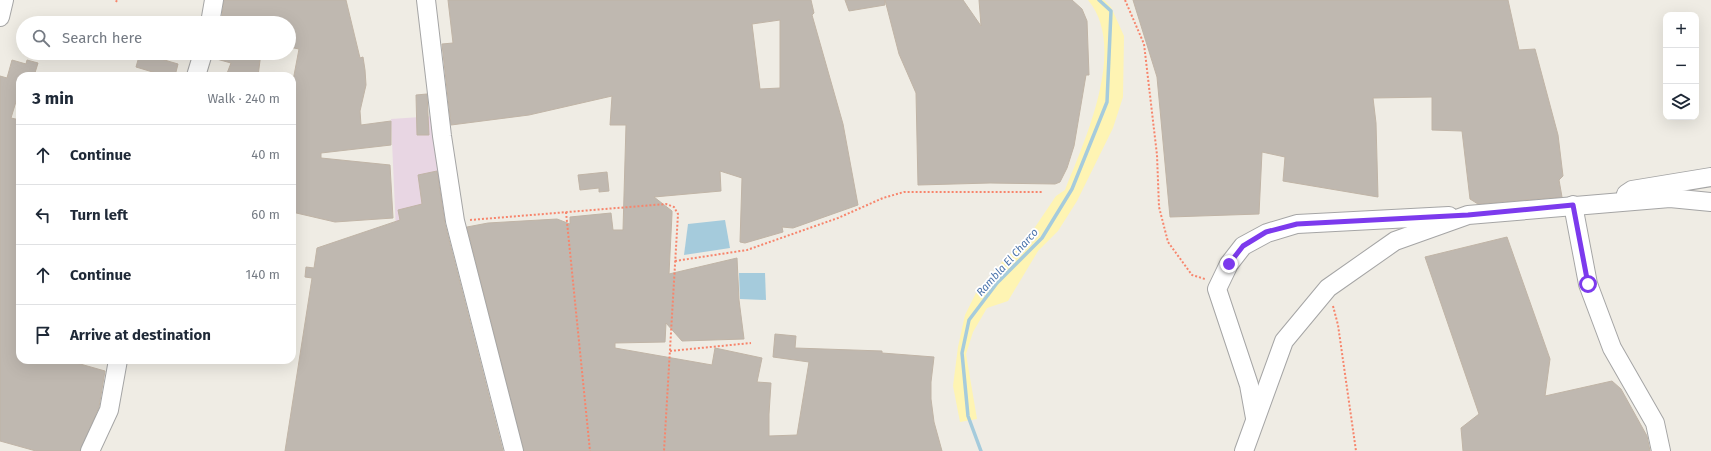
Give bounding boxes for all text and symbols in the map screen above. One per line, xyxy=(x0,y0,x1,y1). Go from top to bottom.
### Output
map controls xyxy=(1663,12,1699,120)
button: + xyxy=(1663,12,1699,48)
search box xyxy=(16,16,296,60)
icon: search xyxy=(30,27,52,49)
text: Search here xyxy=(62,29,142,47)
button: − xyxy=(1663,48,1699,84)
button: layers xyxy=(1663,84,1699,120)
text: 3 min xyxy=(32,88,74,109)
text: Walk · 240 m xyxy=(207,91,280,106)
icon: ahead xyxy=(32,144,54,166)
text: Continue xyxy=(70,146,131,164)
text: 40 m xyxy=(251,147,280,162)
icon: left xyxy=(32,204,54,226)
text: Turn left xyxy=(70,206,128,224)
text: 60 m xyxy=(251,207,280,222)
water label: Rambla El Charco xyxy=(974,226,1041,299)
route end xyxy=(1220,255,1238,273)
icon: ahead xyxy=(32,264,54,286)
text: Continue xyxy=(70,266,131,284)
text: 140 m xyxy=(246,267,280,282)
route start xyxy=(1579,275,1597,293)
icon: arrive xyxy=(32,324,54,346)
text: Arrive at destination xyxy=(70,326,211,344)

